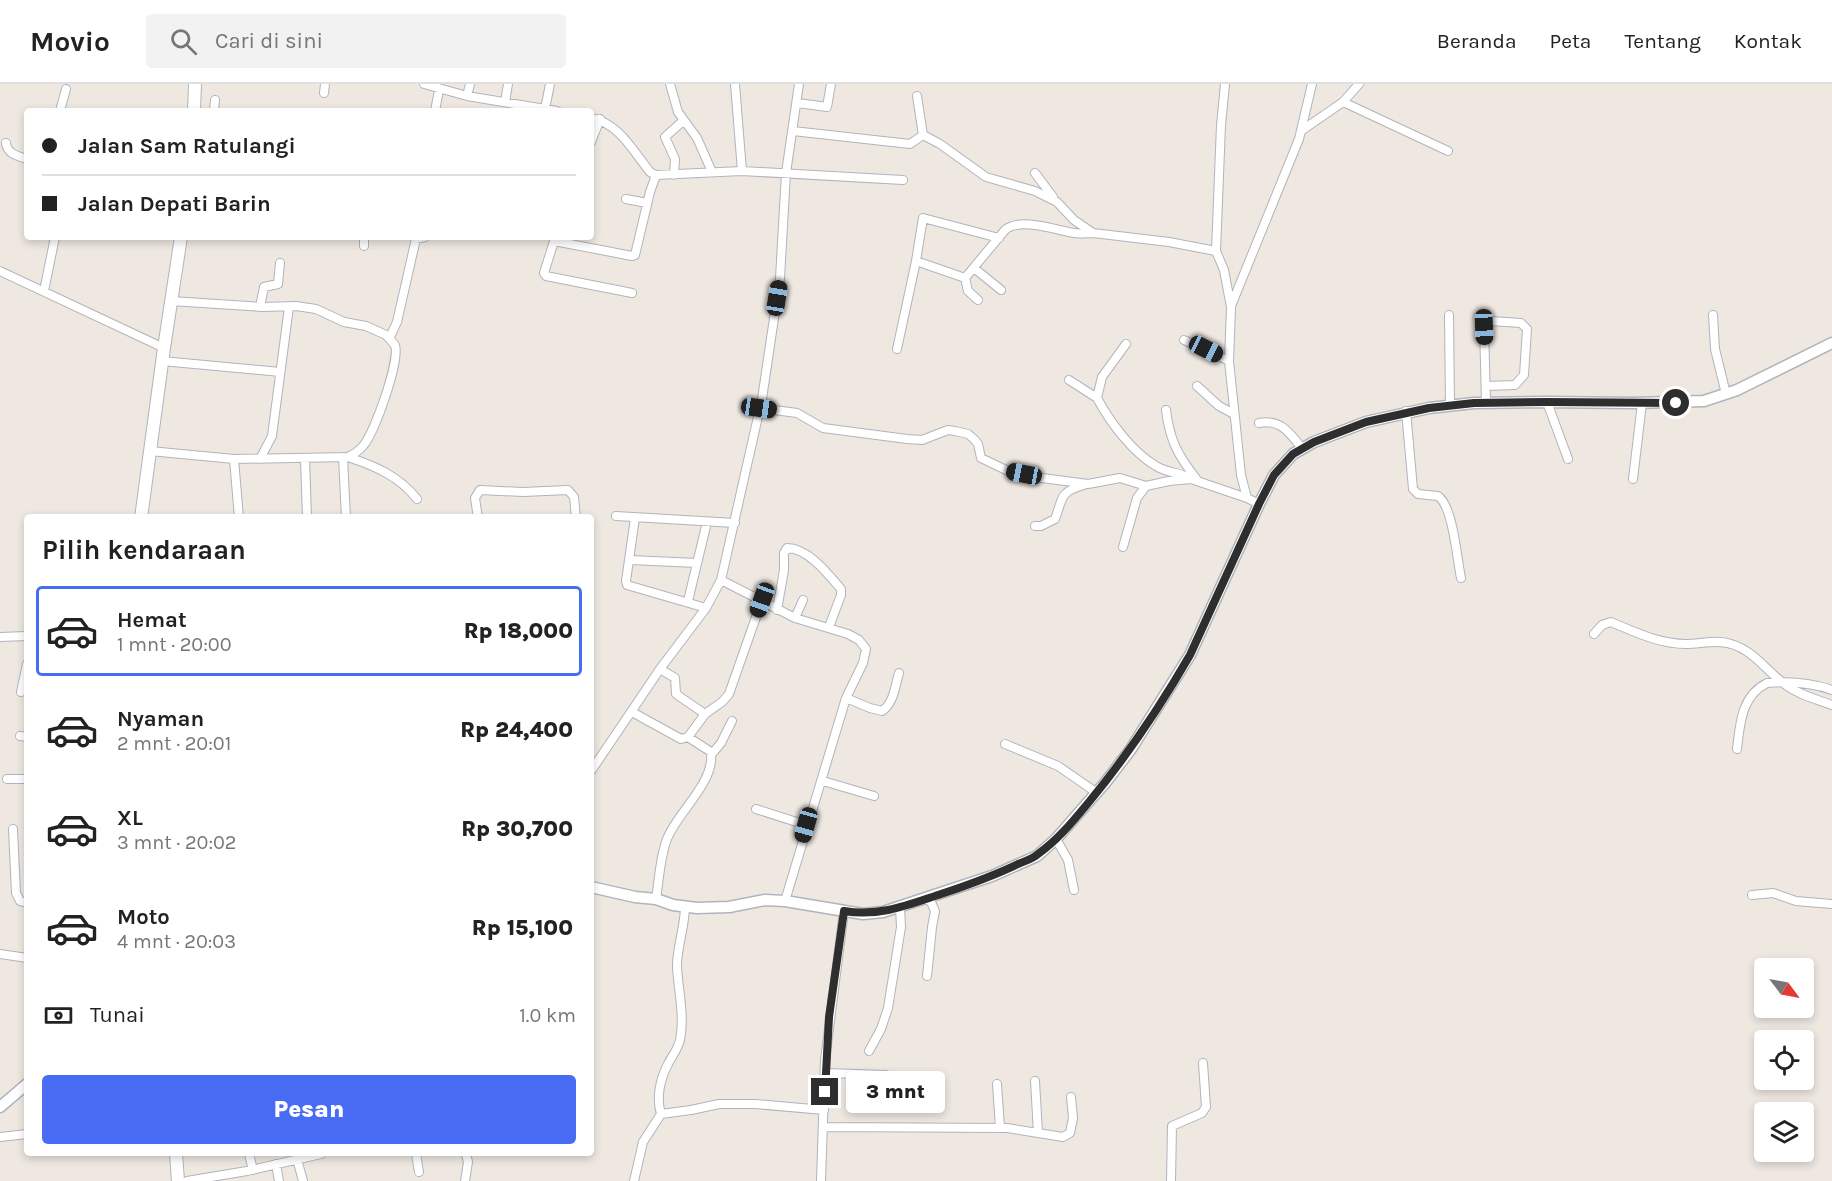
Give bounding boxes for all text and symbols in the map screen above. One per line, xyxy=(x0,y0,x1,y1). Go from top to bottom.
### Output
search box xyxy=(146,14,566,68)
text: Movio xyxy=(30,25,110,58)
icon: search xyxy=(167,25,200,58)
text: Cari di sini xyxy=(215,28,323,54)
text: Beranda xyxy=(1437,29,1517,53)
text: Peta xyxy=(1550,29,1591,53)
text: Tentang xyxy=(1624,29,1701,53)
text: Kontak xyxy=(1734,29,1802,53)
text: Jalan Sam Ratulangi xyxy=(78,133,296,159)
text: Jalan Depati Barin xyxy=(78,191,271,217)
car xyxy=(765,279,789,317)
car xyxy=(1474,309,1494,345)
car xyxy=(1186,333,1226,365)
route start xyxy=(1662,389,1689,416)
car xyxy=(740,397,778,419)
car xyxy=(1005,462,1043,486)
text: Pilih kendaraan xyxy=(42,534,246,566)
car xyxy=(747,580,777,620)
icon: car xyxy=(45,604,99,658)
text: Hemat xyxy=(117,607,187,633)
text: Rp 18,000 xyxy=(464,618,573,644)
text: 1 mnt · 20:00 xyxy=(117,633,232,656)
icon: car xyxy=(45,703,99,757)
text: Nyaman xyxy=(117,706,204,732)
text: Rp 24,400 xyxy=(460,717,573,743)
text: 2 mnt · 20:01 xyxy=(117,732,231,755)
icon: car xyxy=(45,802,99,856)
text: XL xyxy=(117,805,143,831)
car xyxy=(792,805,820,845)
text: Rp 30,700 xyxy=(461,816,573,842)
text: 3 mnt · 20:02 xyxy=(117,831,236,854)
icon: car xyxy=(45,901,99,955)
text: Moto xyxy=(117,904,170,930)
text: Rp 15,100 xyxy=(472,915,573,941)
text: 4 mnt · 20:03 xyxy=(117,930,236,953)
north arrow xyxy=(1754,958,1814,1018)
map controls xyxy=(1754,958,1814,1162)
icon: cash xyxy=(42,999,75,1032)
text: Tunai xyxy=(90,1002,145,1028)
text: 1.0 km xyxy=(519,1004,576,1027)
button: locate xyxy=(1754,1030,1814,1090)
callout: 3 mnt xyxy=(846,1071,945,1113)
button: Pesan xyxy=(42,1075,576,1144)
route end xyxy=(811,1078,838,1105)
text: 3 mnt xyxy=(866,1080,925,1103)
button: layers xyxy=(1754,1102,1814,1162)

